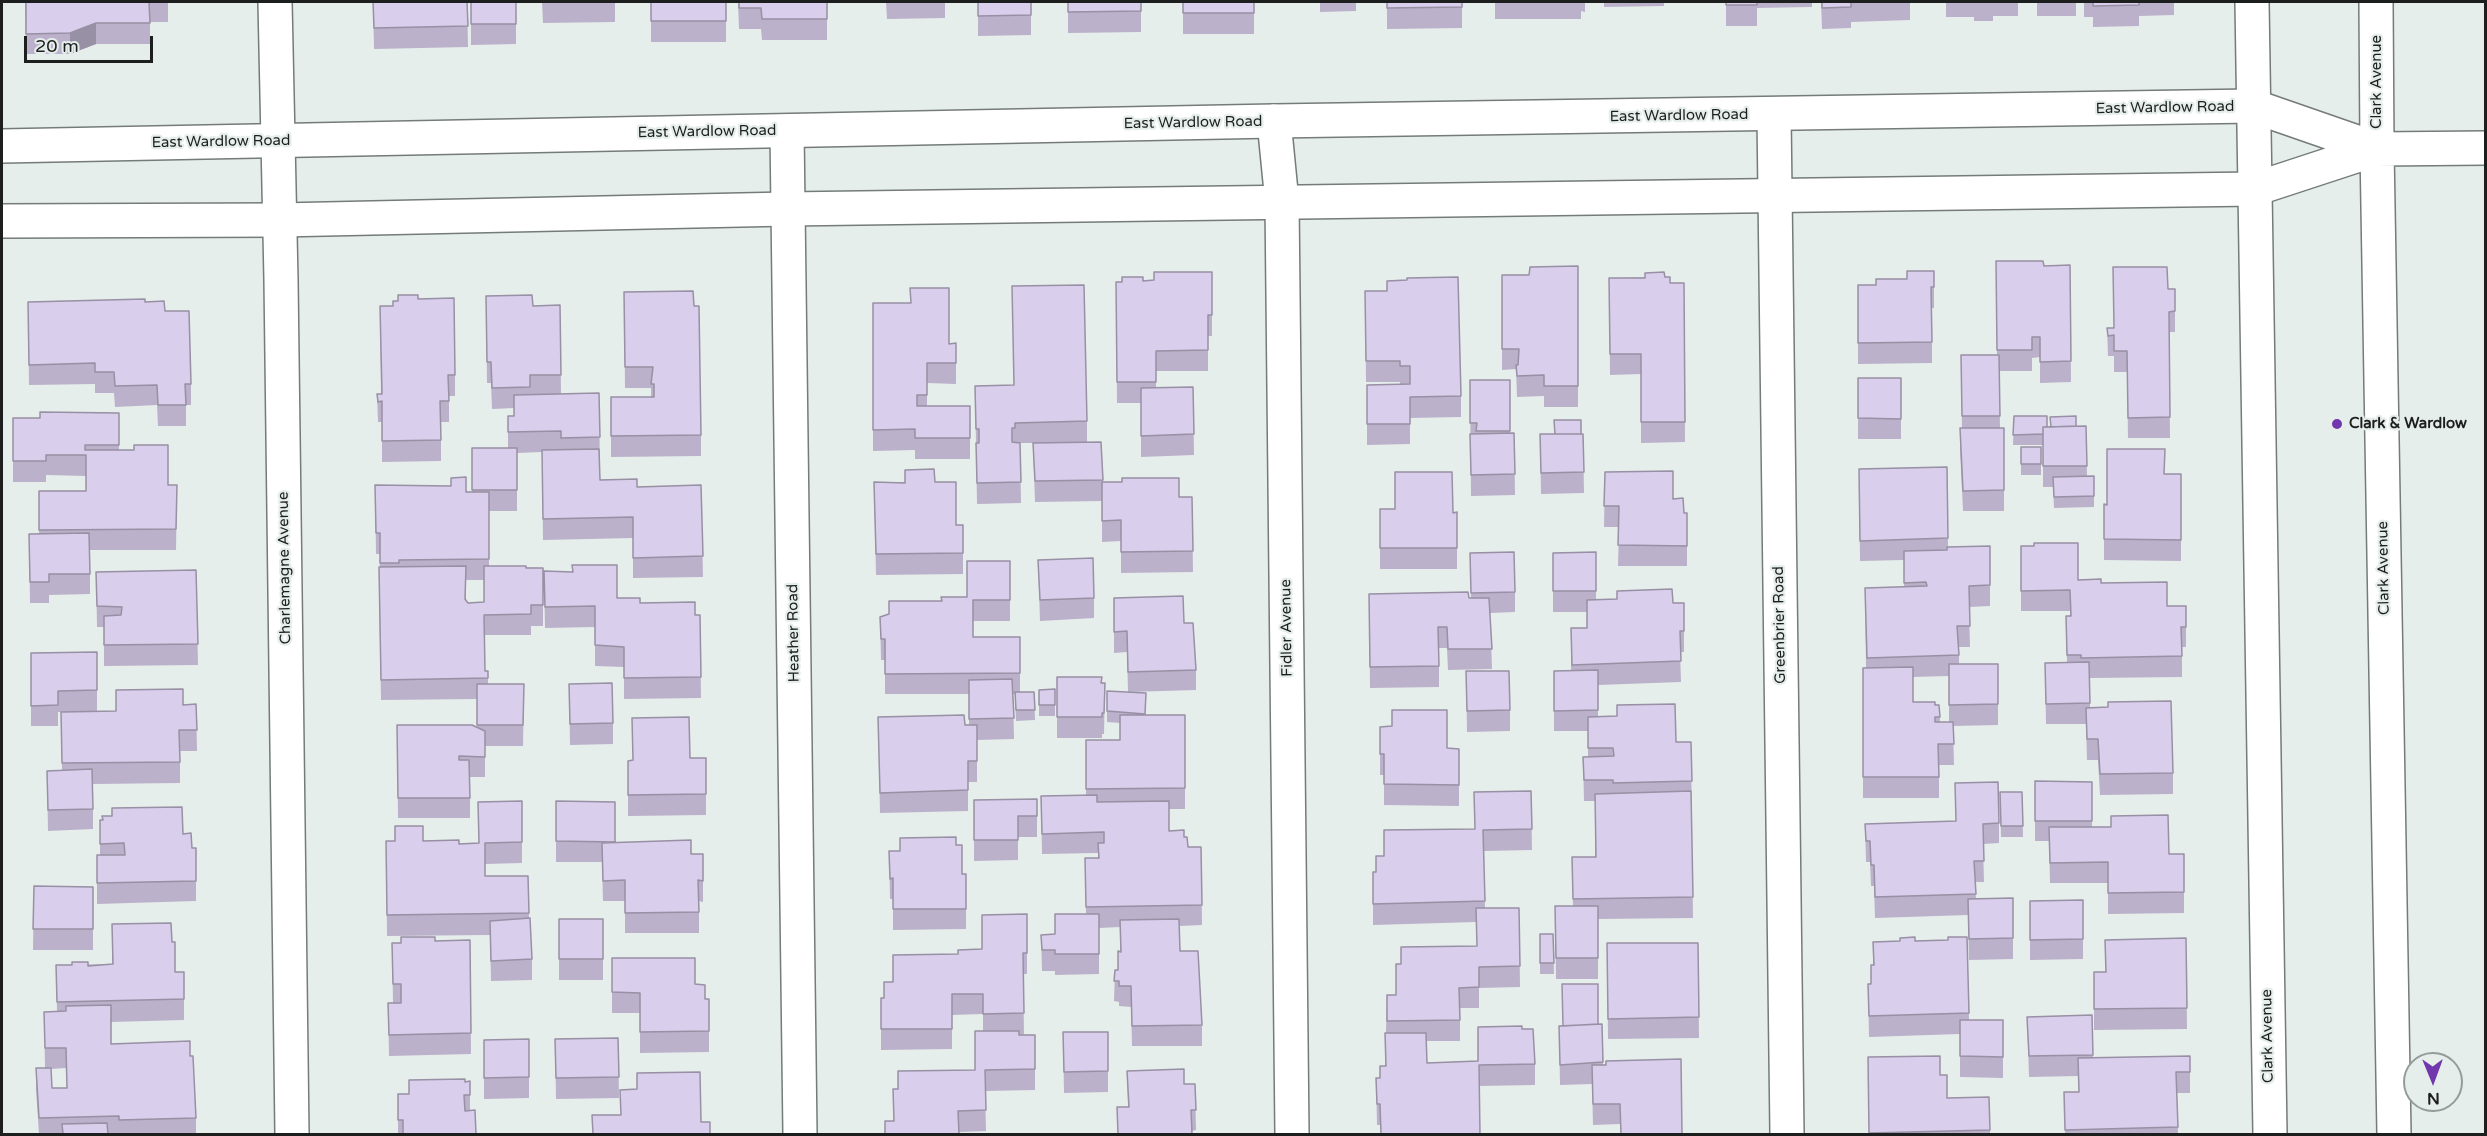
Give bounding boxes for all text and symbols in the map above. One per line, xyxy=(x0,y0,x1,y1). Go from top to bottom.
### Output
scale bar xyxy=(27,24,156,62)
text: 20 m xyxy=(35,35,79,57)
street label: Clark Avenue xyxy=(2368,35,2386,129)
street label: East Wardlow Road xyxy=(2095,98,2235,118)
street label: East Wardlow Road xyxy=(1609,106,1749,126)
street label: East Wardlow Road xyxy=(1123,113,1263,133)
street label: East Wardlow Road xyxy=(637,122,777,142)
street label: East Wardlow Road xyxy=(151,132,291,152)
place label: Clark & Wardlow xyxy=(2349,415,2467,433)
marker: Clark & Wardlow xyxy=(2330,417,2344,431)
street label: Charlemagne Avenue xyxy=(275,491,295,645)
street label: Clark Avenue xyxy=(2374,521,2394,615)
street label: Greenbrier Road xyxy=(1770,566,1790,684)
street label: Fidler Avenue xyxy=(1277,579,1297,677)
street label: Heather Road xyxy=(784,584,804,682)
street label: Clark Avenue xyxy=(2258,989,2278,1083)
north arrow xyxy=(2403,1052,2463,1112)
text: N xyxy=(2427,1088,2440,1108)

